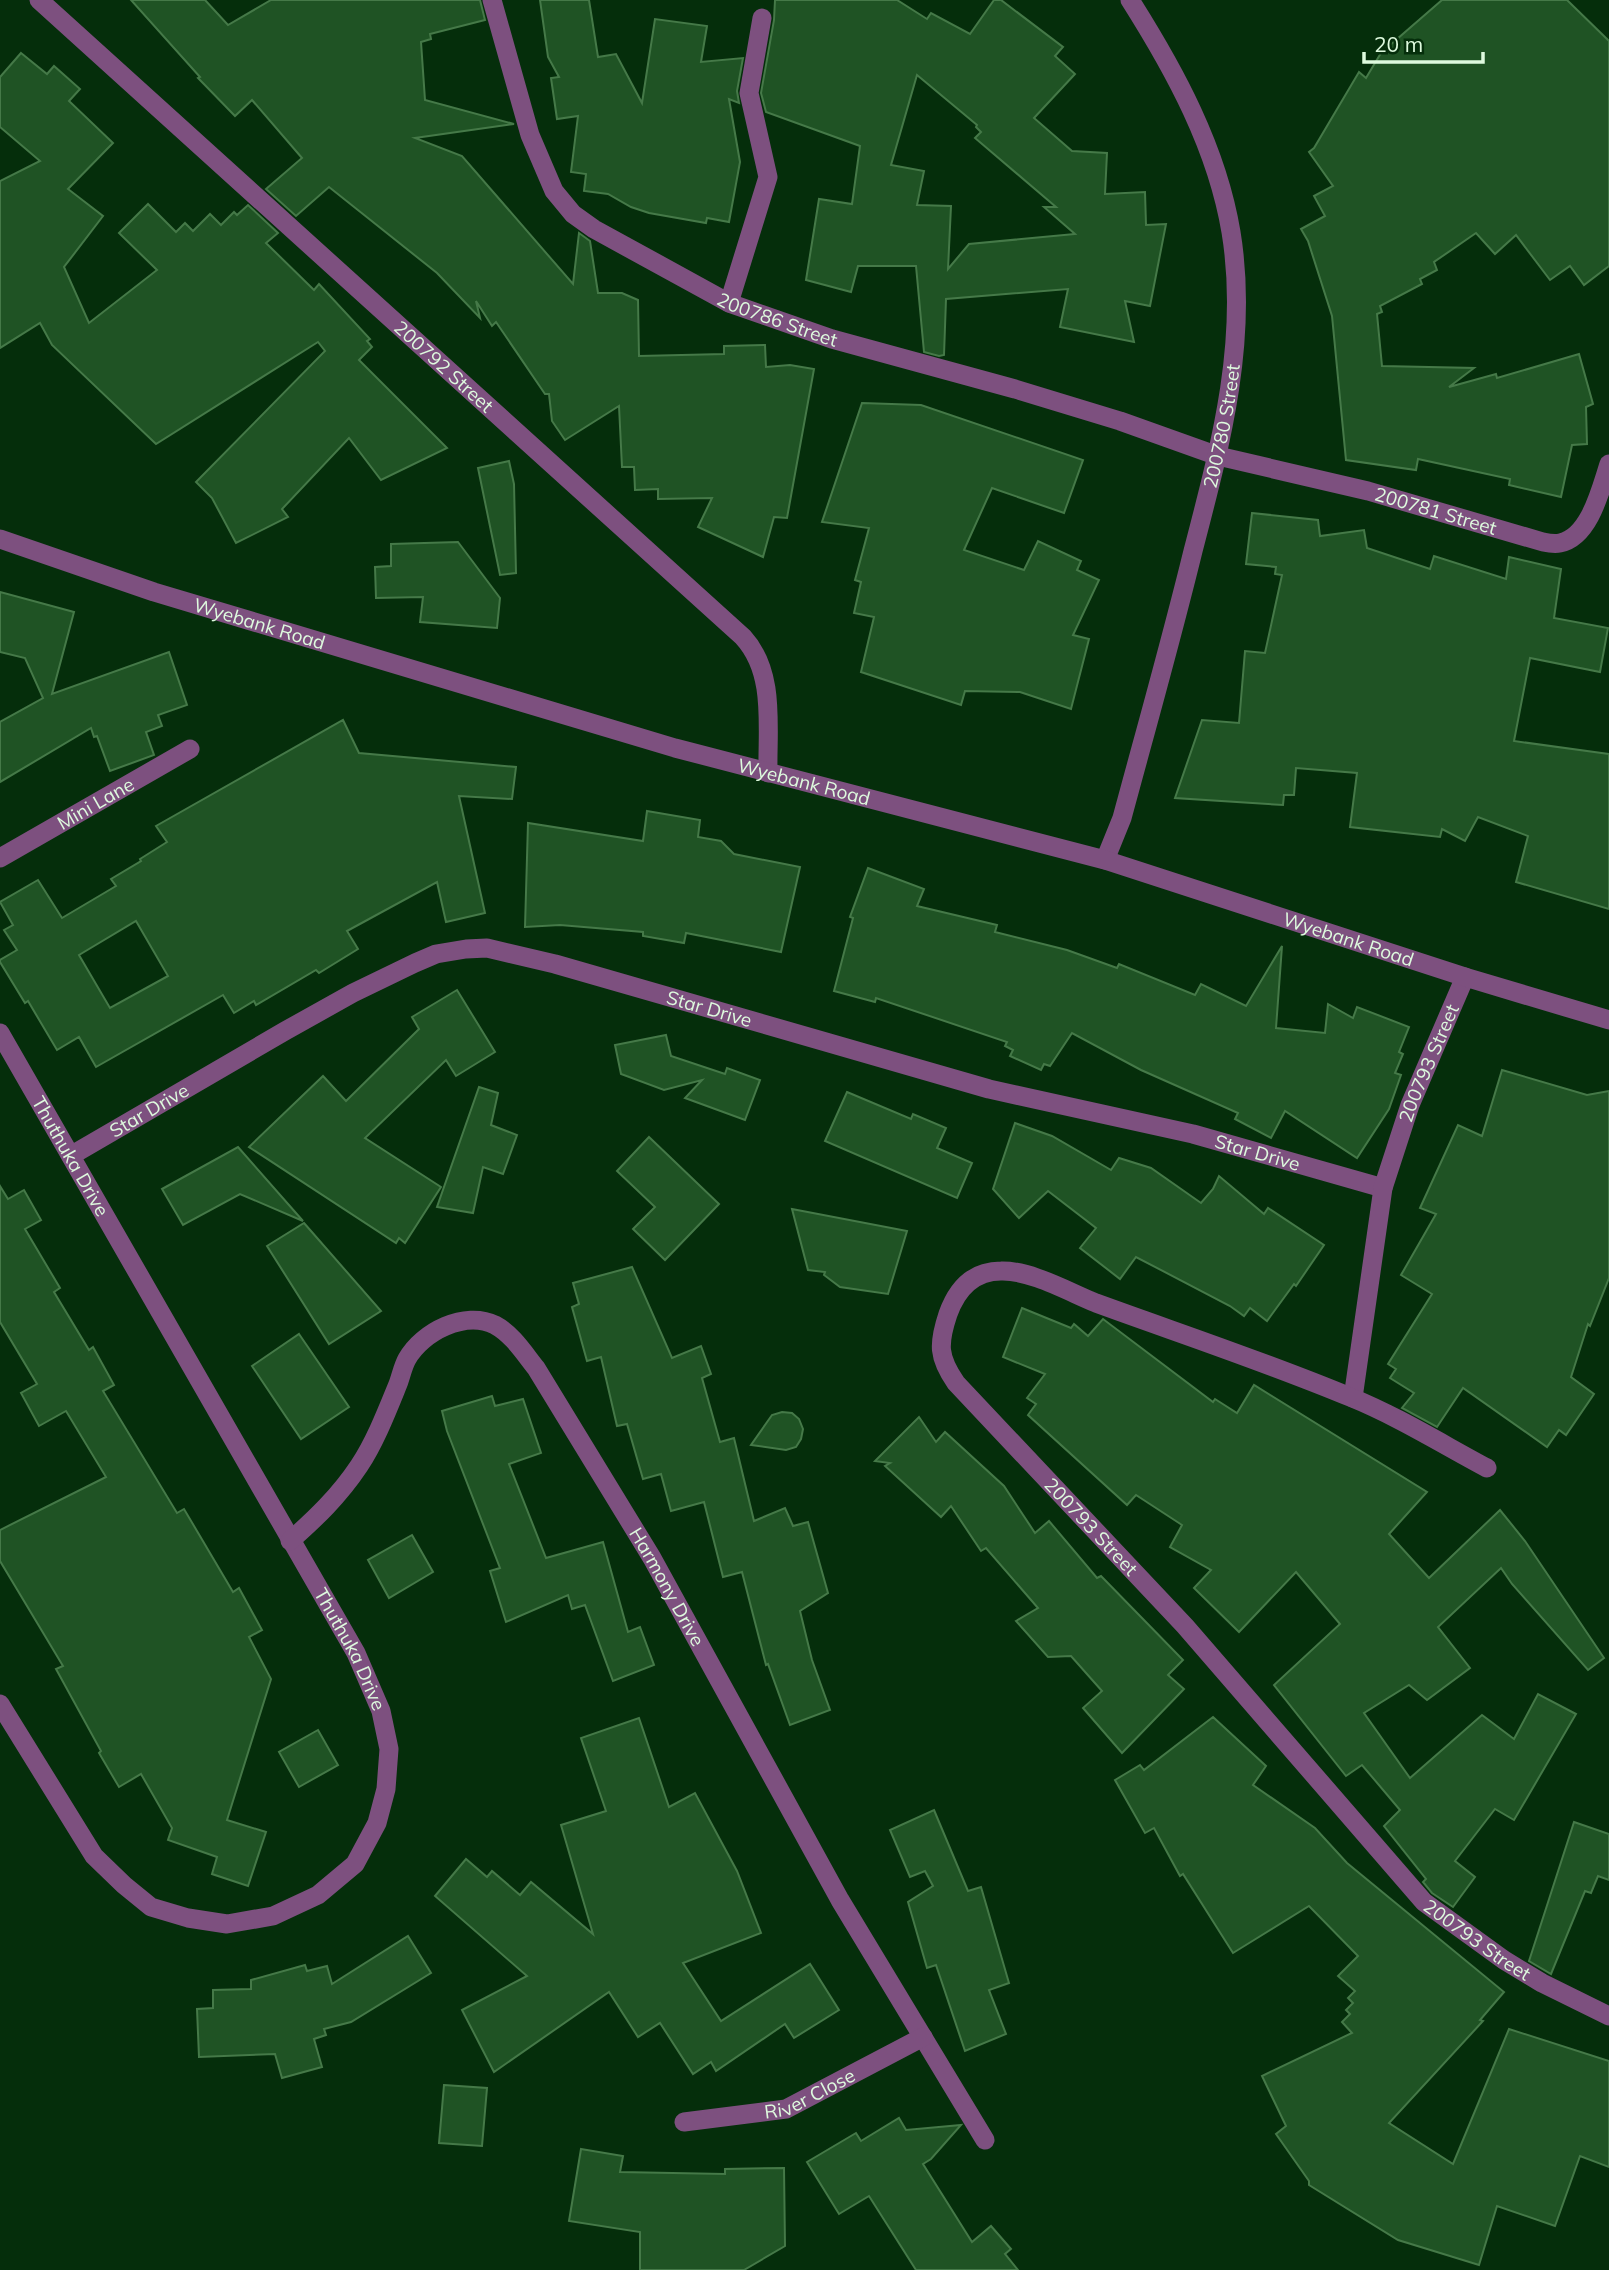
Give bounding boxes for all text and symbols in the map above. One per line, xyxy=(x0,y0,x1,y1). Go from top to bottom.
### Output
scale bar xyxy=(1364,21,1483,65)
text: 20 m xyxy=(1374,31,1423,57)
street label: 200786 Street xyxy=(713,287,840,352)
street label: 200792 Street xyxy=(389,315,499,418)
street label: 200780 Street xyxy=(1198,362,1245,490)
street label: 200781 Street xyxy=(1372,482,1500,540)
street label: Wyebank Road xyxy=(191,593,328,655)
street label: Wyebank Road xyxy=(735,753,873,810)
street label: Mini Lane xyxy=(53,772,138,835)
street label: Wyebank Road xyxy=(1280,907,1417,972)
street label: Star Drive xyxy=(664,985,755,1032)
street label: 200793 Street xyxy=(1393,1000,1464,1125)
street label: Star Drive xyxy=(105,1078,193,1143)
street label: Thuthuka Drive xyxy=(27,1092,115,1220)
street label: Star Drive xyxy=(1212,1129,1303,1176)
street label: 200793 Street xyxy=(1039,1472,1143,1581)
street label: Harmony Drive xyxy=(624,1523,710,1650)
street label: Thuthuka Drive xyxy=(309,1584,391,1714)
street label: 200793 Street xyxy=(1419,1894,1536,1986)
street label: River Close xyxy=(763,2063,859,2124)

